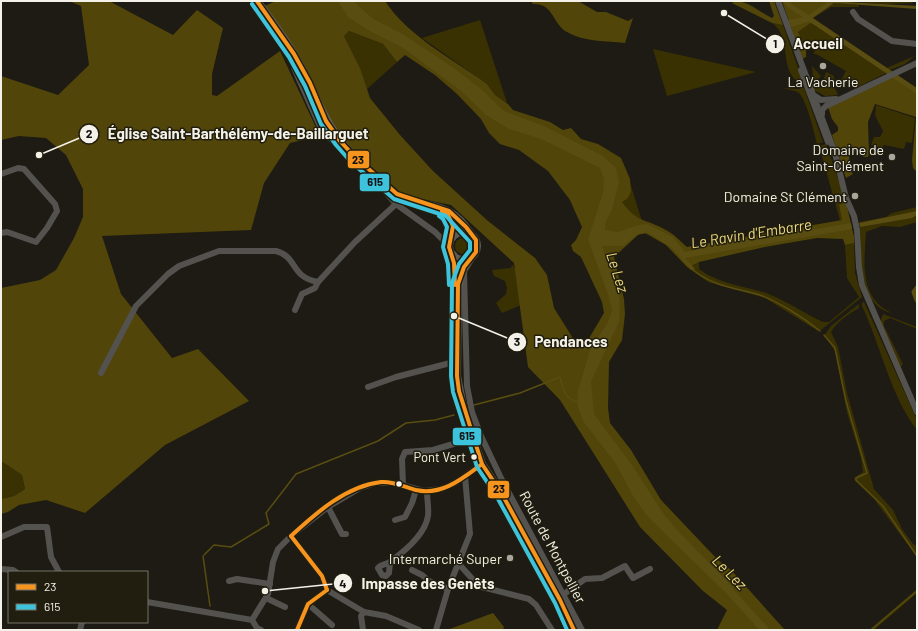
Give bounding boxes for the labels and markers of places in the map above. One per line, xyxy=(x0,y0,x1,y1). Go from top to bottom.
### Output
callout: Accueil xyxy=(765,31,851,58)
marker: La Vacherie xyxy=(818,61,828,71)
place label: La Vacherie xyxy=(788,73,858,90)
callout: Église Saint-Barthélémy-de-Baillarguet xyxy=(79,120,376,147)
place label: Domaine de Saint-Clément xyxy=(796,141,884,174)
marker: Domaine de Saint-Clément xyxy=(887,152,897,162)
place label: Domaine St Clément xyxy=(724,188,847,205)
marker: Domaine St Clément xyxy=(850,191,860,201)
callout: Pendances xyxy=(507,328,616,355)
place label: Pont Vert xyxy=(414,449,466,465)
marker: Pont Vert xyxy=(469,452,479,462)
unlabelled marker xyxy=(394,479,404,489)
place label: Intermarché Super xyxy=(389,550,502,567)
marker: Intermarché Super xyxy=(505,553,515,563)
callout: Impasse des Genêts xyxy=(333,570,502,597)

